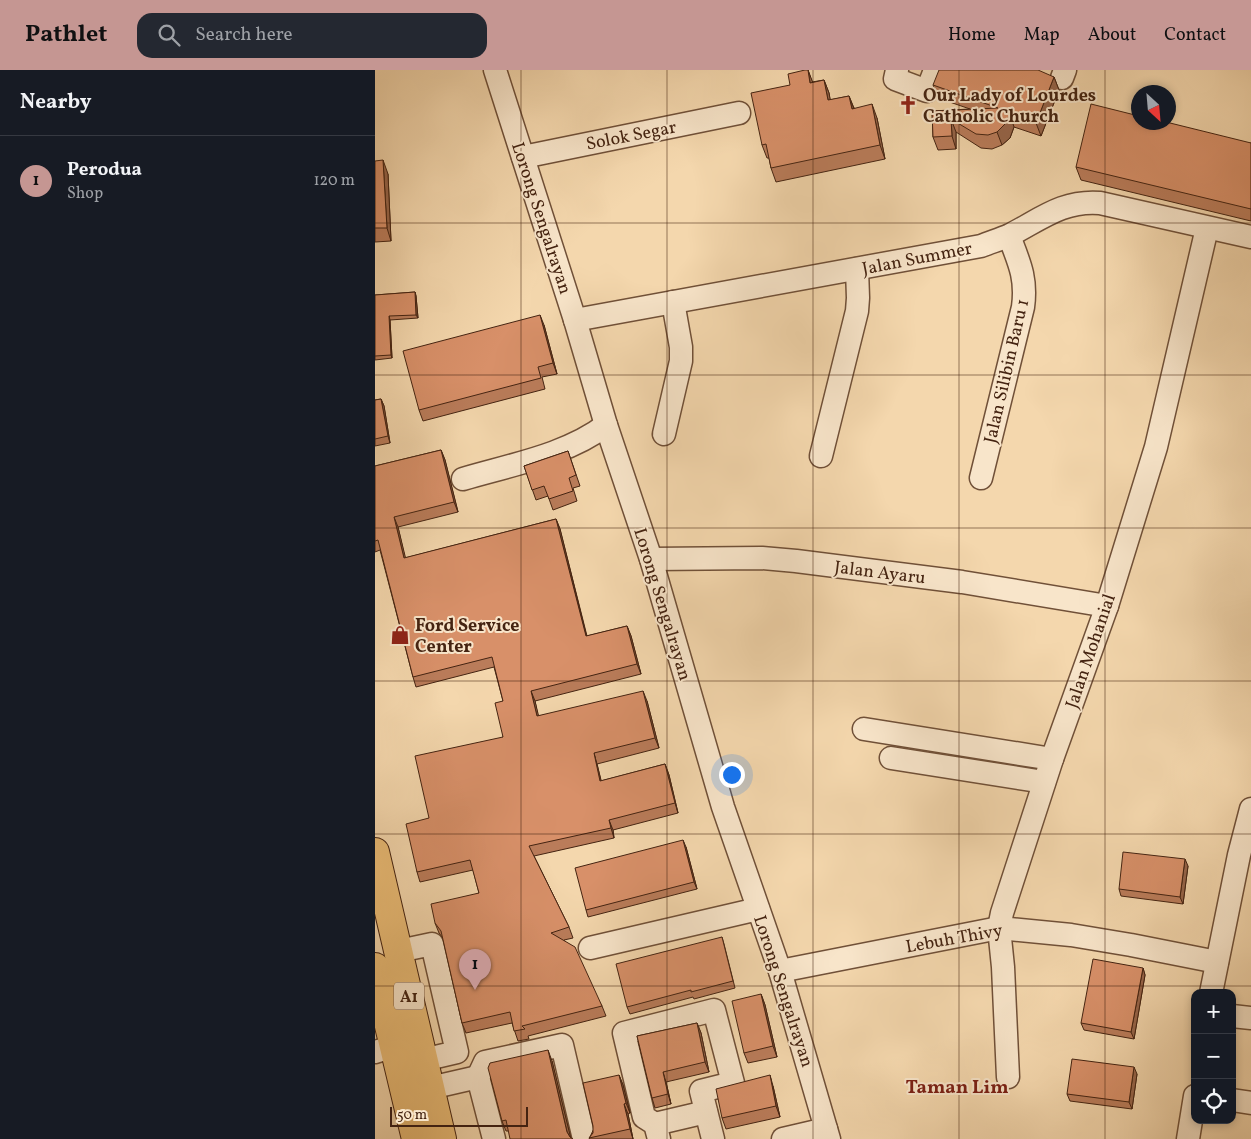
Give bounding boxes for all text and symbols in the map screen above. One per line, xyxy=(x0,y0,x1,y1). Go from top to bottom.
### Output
search box xyxy=(137,13,487,58)
text: Pathlet xyxy=(25,18,107,52)
icon: search xyxy=(155,21,183,49)
text: Search here xyxy=(195,22,293,48)
text: Home xyxy=(948,23,996,48)
text: Map xyxy=(1024,23,1060,48)
text: About xyxy=(1088,23,1136,48)
text: Contact xyxy=(1164,23,1226,48)
place label: Our Lady of Lourdes Catholic Church xyxy=(923,84,1096,130)
north arrow xyxy=(1131,85,1176,130)
text: Nearby xyxy=(20,88,91,117)
church icon: Our Lady of Lourdes Catholic Church xyxy=(897,94,919,116)
street label: Solok Segar xyxy=(584,115,679,157)
street label: Lorong Sengalrayan xyxy=(504,139,577,298)
text: Perodua xyxy=(67,157,142,183)
text: 1 xyxy=(33,170,39,192)
text: 120 m xyxy=(313,170,355,192)
text: Shop xyxy=(67,183,103,205)
street label: Jalan Summer xyxy=(860,236,975,282)
street label: Jalan Silibin Baru 1 xyxy=(979,297,1036,446)
street label: Lorong Sengalrayan xyxy=(626,525,697,684)
street label: Jalan Ayaru xyxy=(833,556,927,591)
street label: Jalan Mohanial xyxy=(1060,591,1123,712)
place label: Ford Service Center xyxy=(415,614,520,660)
shop icon: Ford Service Center xyxy=(389,624,411,646)
your location xyxy=(719,762,745,788)
street label: Lorong Sengalrayan xyxy=(746,912,819,1071)
street label: Lebuh Thivy xyxy=(904,919,1005,960)
pin: 1 xyxy=(459,949,491,990)
road number: A1 xyxy=(394,982,424,1009)
map controls xyxy=(1191,989,1236,1124)
button: + xyxy=(1191,989,1236,1034)
button: − xyxy=(1191,1034,1236,1079)
district label: Taman Lim xyxy=(905,1075,1009,1101)
button: locate xyxy=(1191,1079,1236,1124)
scale bar xyxy=(390,1104,527,1127)
text: 50 m xyxy=(397,1106,427,1125)

